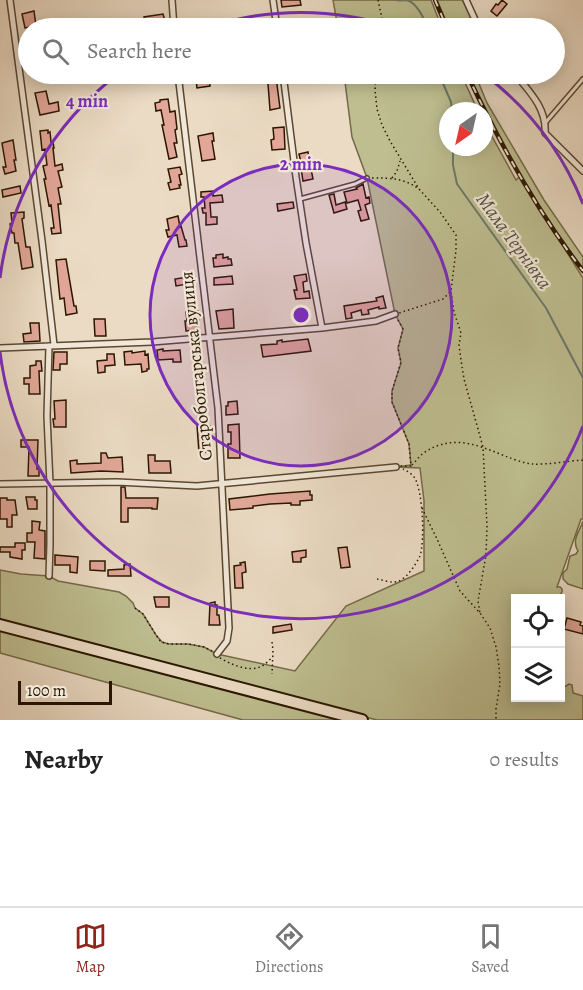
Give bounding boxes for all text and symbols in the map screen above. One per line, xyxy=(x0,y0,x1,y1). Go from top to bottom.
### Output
search box xyxy=(18,18,565,84)
icon: search xyxy=(39,35,72,68)
text: Search here xyxy=(87,36,192,66)
text: 4 min xyxy=(66,89,108,113)
north arrow xyxy=(439,102,493,156)
text: 2 min xyxy=(280,152,322,176)
water label: Мала Тернівка xyxy=(470,187,558,295)
street label: Староболгарська вулиця xyxy=(174,270,218,462)
centre of rings xyxy=(291,305,311,325)
map controls xyxy=(511,594,565,702)
button: locate xyxy=(511,594,565,648)
button: layers xyxy=(511,648,565,702)
scale bar xyxy=(18,678,112,706)
text: 100 m xyxy=(27,680,66,702)
text: Nearby xyxy=(24,742,103,777)
text: 0 results xyxy=(490,746,559,773)
tab: Map xyxy=(74,920,107,978)
tab: Directions xyxy=(255,920,323,978)
tab: Saved xyxy=(471,920,509,978)

